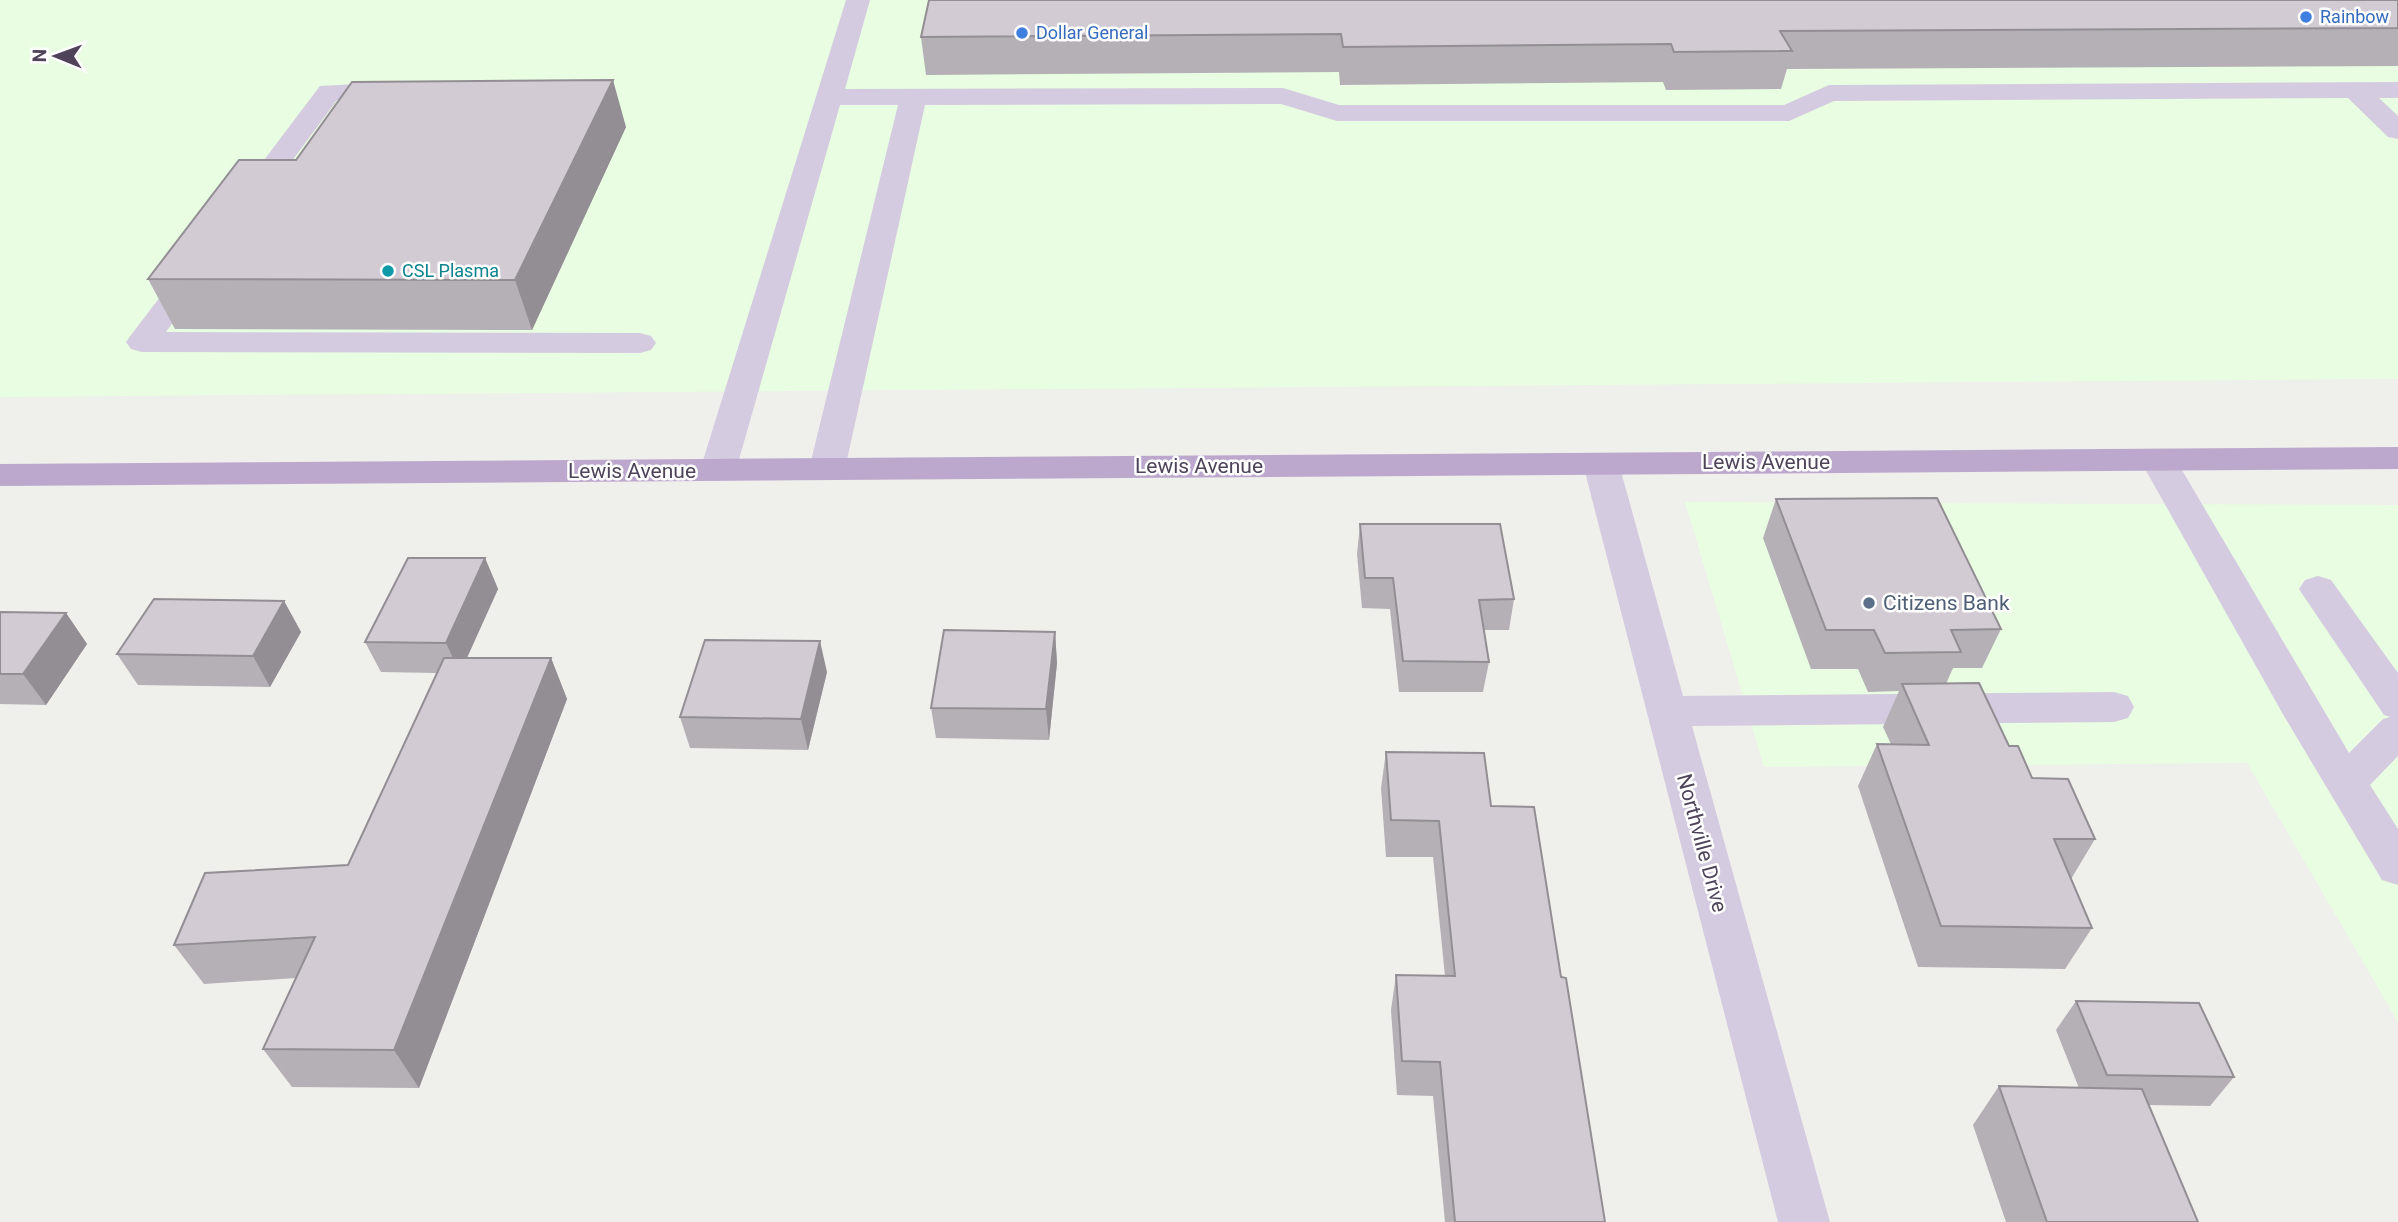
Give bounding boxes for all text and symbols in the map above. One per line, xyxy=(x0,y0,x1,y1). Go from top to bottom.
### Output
place label: Rainbow xyxy=(2320,6,2390,27)
marker: Rainbow xyxy=(2298,9,2314,25)
north arrow xyxy=(21,21,91,91)
place label: Dollar General xyxy=(1036,22,1148,43)
marker: Dollar General xyxy=(1014,25,1030,41)
text: N xyxy=(28,49,51,63)
place label: CSL Plasma xyxy=(402,260,499,281)
marker: CSL Plasma xyxy=(380,263,396,279)
street label: Lewis Avenue xyxy=(1702,450,1830,474)
street label: Lewis Avenue xyxy=(1135,454,1263,478)
street label: Lewis Avenue xyxy=(568,459,696,483)
place label: Citizens Bank xyxy=(1883,591,2010,615)
marker: Citizens Bank xyxy=(1861,595,1877,611)
street label: Northville Drive xyxy=(1672,771,1732,915)

